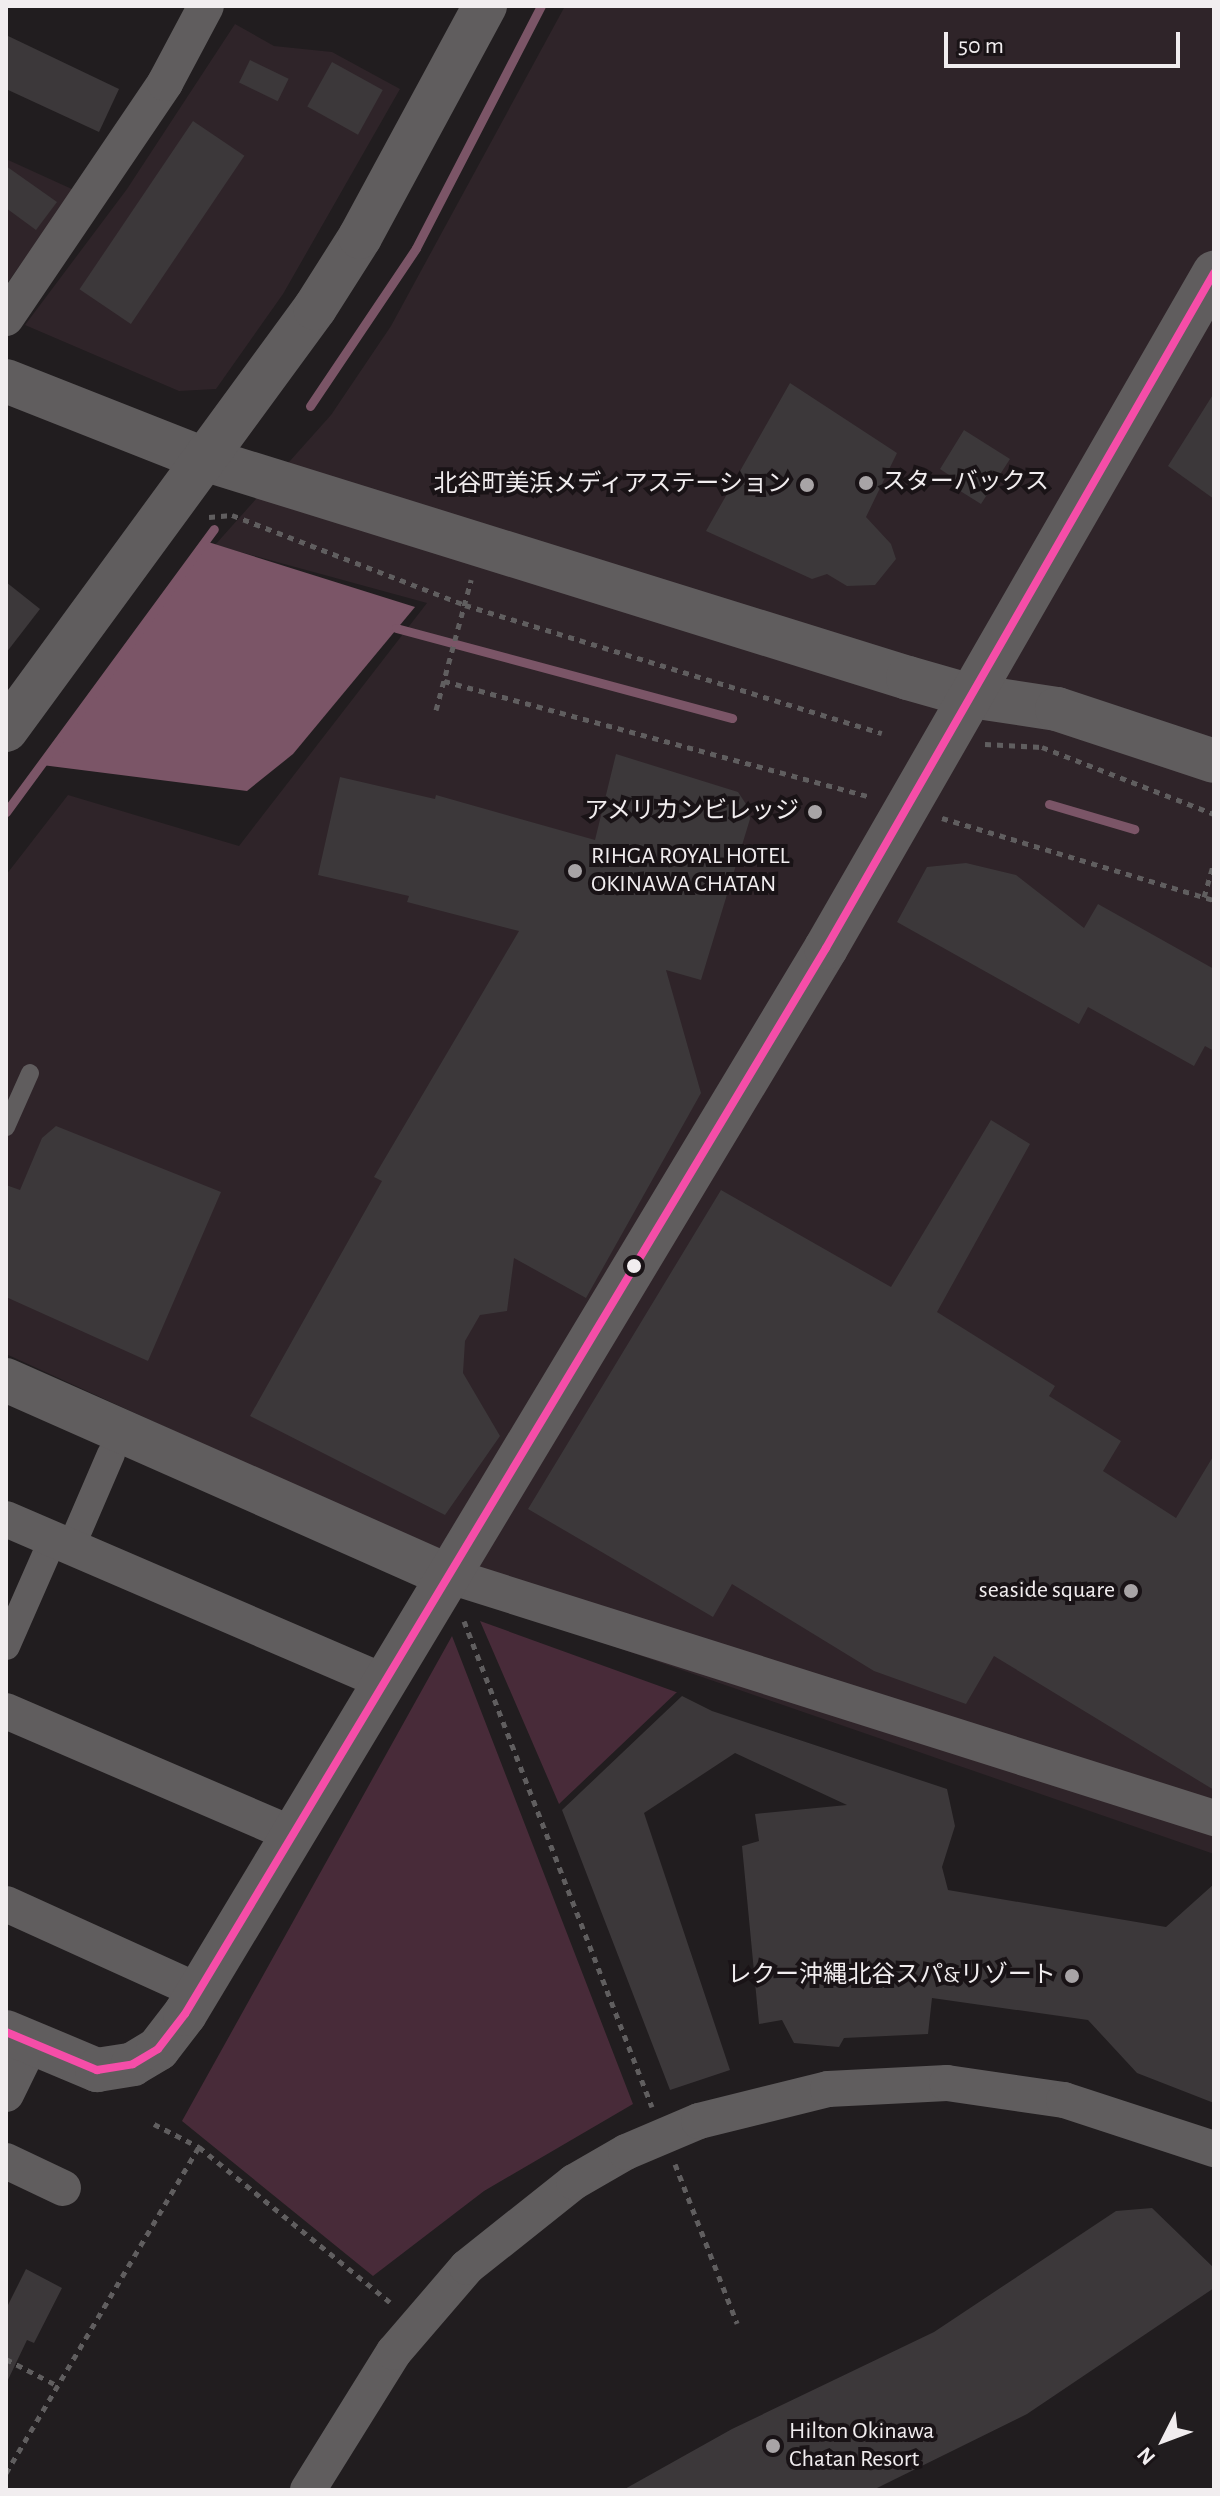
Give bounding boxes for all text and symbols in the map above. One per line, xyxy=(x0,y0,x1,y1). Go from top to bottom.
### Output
scale bar xyxy=(948,16,1184,66)
text: 50 m xyxy=(958,34,1004,58)
place label: スターバックス xyxy=(882,469,1050,497)
place label: 北谷町美浜メディアステーション xyxy=(431,471,791,499)
marker: スターバックス xyxy=(857,474,875,492)
marker: 北谷町美浜メディアステーション xyxy=(798,476,816,494)
place label: アメリカンビレッジ xyxy=(583,798,799,826)
marker: アメリカンビレッジ xyxy=(806,803,824,821)
place label: RIHGA ROYAL HOTEL OKINAWA CHATAN xyxy=(591,843,789,899)
marker: RIHGA ROYAL HOTEL OKINAWA CHATAN xyxy=(566,862,584,880)
unlabelled marker xyxy=(626,1258,642,1274)
place label: seaside square xyxy=(979,1577,1115,1605)
marker: seaside square xyxy=(1122,1582,1140,1600)
place label: レクー沖縄北谷スパ&リゾート xyxy=(727,1962,1056,1990)
marker: レクー沖縄北谷スパ&リゾート xyxy=(1063,1967,1081,1985)
north arrow xyxy=(1124,2400,1204,2480)
place label: Hilton Okinawa Chatan Resort xyxy=(789,2418,934,2474)
marker: Hilton Okinawa Chatan Resort xyxy=(764,2437,782,2455)
text: N xyxy=(1133,2443,1159,2469)

